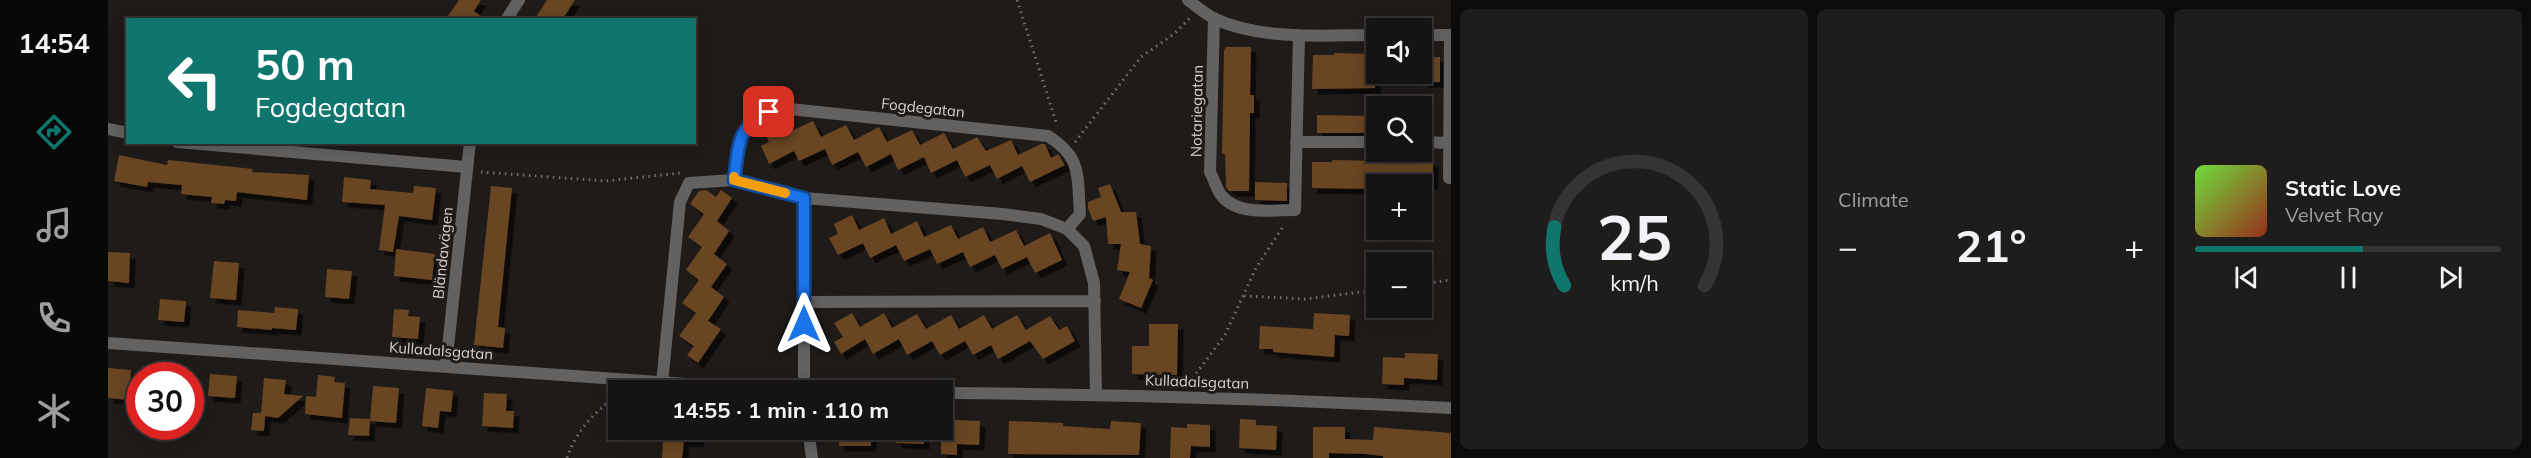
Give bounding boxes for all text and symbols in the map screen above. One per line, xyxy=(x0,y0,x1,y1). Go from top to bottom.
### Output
map controls xyxy=(1366,18,1432,318)
button: sound xyxy=(1366,18,1432,84)
text: 14:54 xyxy=(18,26,90,60)
text: 50 m xyxy=(255,38,355,91)
icon: left xyxy=(156,42,234,120)
street label: Notariegatan xyxy=(1186,65,1207,157)
pin xyxy=(743,86,794,137)
text: Fogdegatan xyxy=(255,90,406,124)
street label: Fogdegatan xyxy=(880,94,966,121)
icon: arrive xyxy=(752,95,785,128)
button: search xyxy=(1366,96,1432,162)
icon: directions xyxy=(33,111,75,153)
button: + xyxy=(1366,174,1432,240)
text: Static Love xyxy=(2285,174,2401,202)
text: Climate xyxy=(1838,187,1909,212)
text: 25 xyxy=(1597,197,1671,276)
text: Velvet Ray xyxy=(2285,202,2383,227)
icon: music xyxy=(33,204,75,246)
street label: Bländavägen xyxy=(428,206,457,300)
text: 21° xyxy=(1955,217,2027,273)
text: − xyxy=(1838,226,1858,267)
text: + xyxy=(2124,226,2144,267)
button: − xyxy=(1366,252,1432,318)
icon: previous xyxy=(2230,261,2263,294)
icon: pause xyxy=(2332,261,2365,294)
icon: next xyxy=(2434,261,2467,294)
text: km/h xyxy=(1610,269,1658,296)
position arrow xyxy=(772,292,836,356)
icon: phone xyxy=(33,297,75,339)
street label: Kulladalsgatan xyxy=(388,337,494,364)
speed limit sign: 30 xyxy=(126,362,204,440)
street label: Kulladalsgatan xyxy=(1145,370,1249,393)
icon: climate xyxy=(33,390,75,432)
text: 14:55 · 1 min · 110 m xyxy=(672,396,889,424)

